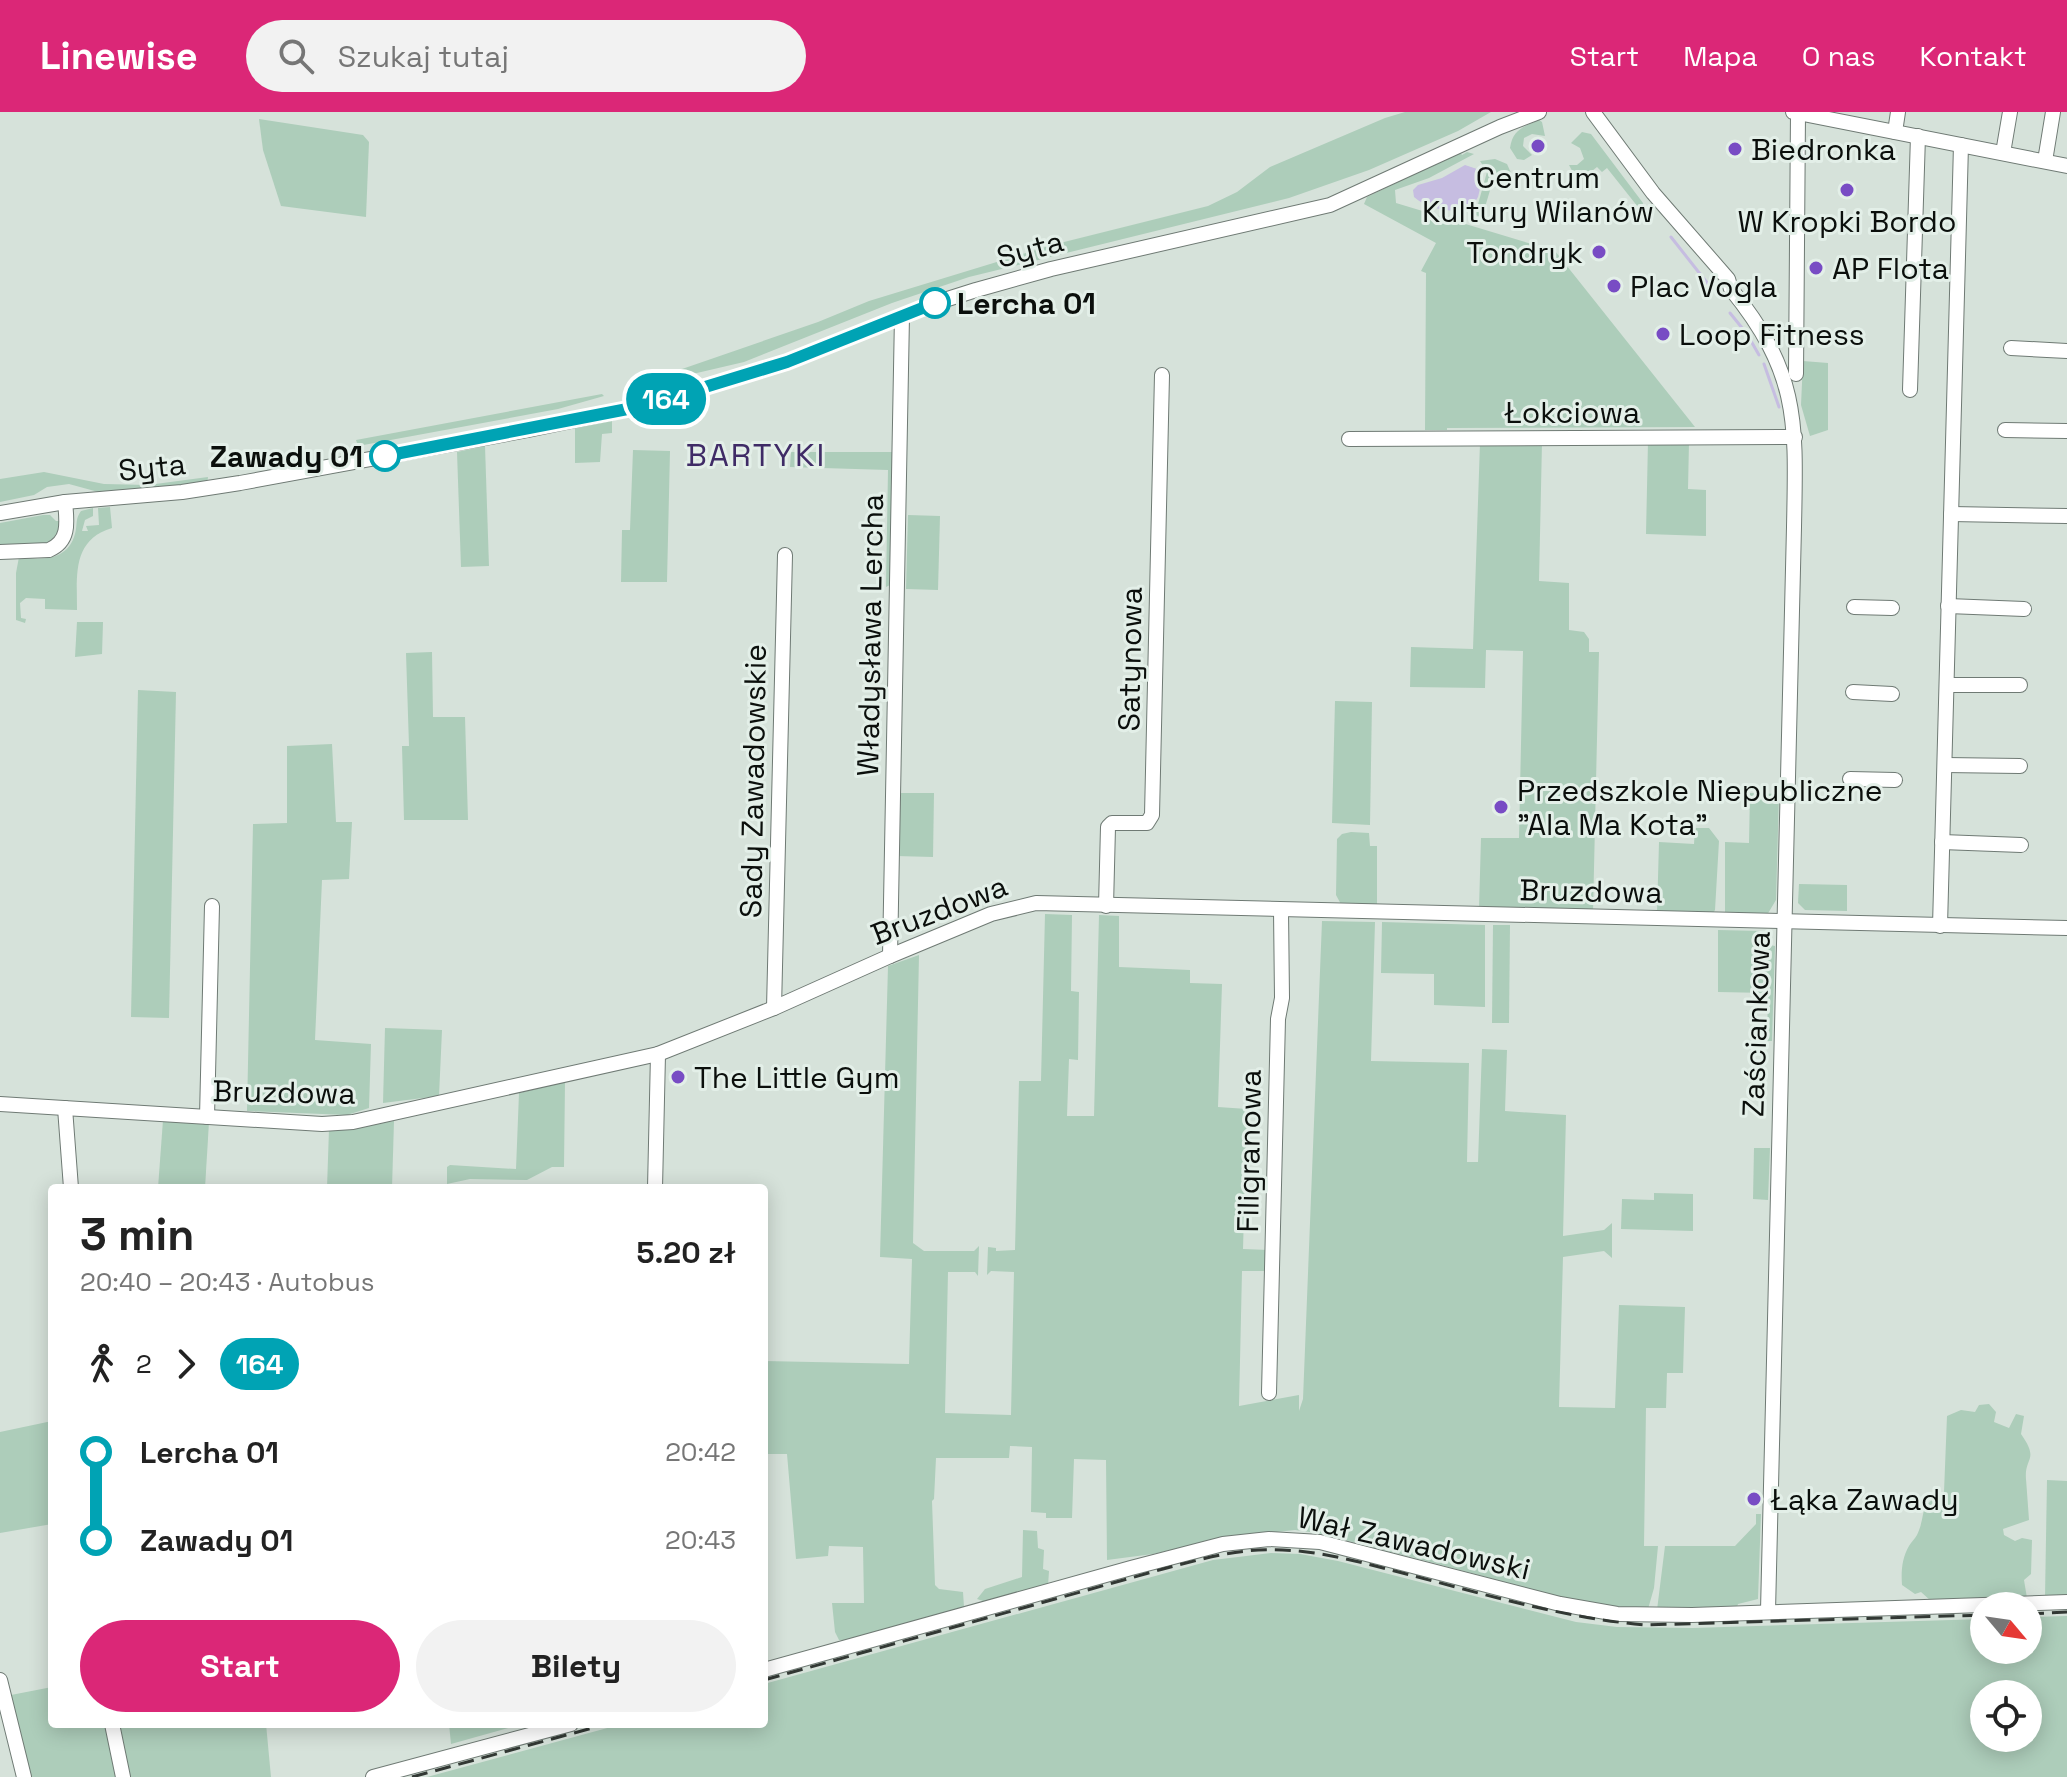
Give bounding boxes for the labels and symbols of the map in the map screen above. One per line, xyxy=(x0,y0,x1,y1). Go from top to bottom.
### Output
place label: Biedronka xyxy=(1751,130,1896,169)
marker: Centrum Kultury Wilanów xyxy=(1529,137,1547,155)
marker: Biedronka xyxy=(1726,140,1744,158)
place label: Centrum Kultury Wilanów xyxy=(1422,158,1654,231)
marker: W Kropki Bordo xyxy=(1838,181,1856,199)
place label: W Kropki Bordo xyxy=(1738,202,1956,241)
street label: Syta xyxy=(992,221,1068,277)
place label: Tondryk xyxy=(1466,233,1583,272)
marker: Tondryk xyxy=(1590,243,1608,261)
place label: AP Flota xyxy=(1832,249,1949,288)
marker: AP Flota xyxy=(1807,259,1825,277)
place label: Plac Vogla xyxy=(1630,267,1777,306)
marker: Plac Vogla xyxy=(1605,277,1623,295)
place label: Lercha 01 xyxy=(957,284,1096,323)
marker: Lercha 01 xyxy=(920,288,950,318)
place label: Loop Fitness xyxy=(1679,315,1865,354)
marker: Loop Fitness xyxy=(1654,325,1672,343)
line badge: 164 xyxy=(620,373,712,425)
street label: Łokciowa xyxy=(1504,393,1640,432)
district label: BARTYKI xyxy=(686,435,826,475)
place label: Zawady 01 xyxy=(210,437,363,476)
marker: Zawady 01 xyxy=(370,441,400,471)
street label: Syta xyxy=(116,444,188,490)
street label: Władysława Lercha xyxy=(848,493,892,777)
street label: Satynowa xyxy=(1109,586,1151,732)
street label: Sady Zawadowskie xyxy=(731,644,775,918)
place label: Przedszkole Niepubliczne "Ala Ma Kota" xyxy=(1517,771,1883,844)
marker: Przedszkole Niepubliczne "Ala Ma Kota" xyxy=(1492,798,1510,816)
street label: Bruzdowa xyxy=(865,866,1013,954)
street label: Bruzdowa xyxy=(1519,870,1663,912)
street label: Zaściankowa xyxy=(1733,930,1779,1118)
place label: The Little Gym xyxy=(694,1058,899,1097)
marker: The Little Gym xyxy=(669,1068,687,1086)
street label: Filigranowa xyxy=(1228,1069,1270,1233)
street label: Bruzdowa xyxy=(212,1071,356,1113)
place label: Łąka Zawady xyxy=(1770,1480,1959,1519)
marker: Łąka Zawady xyxy=(1745,1490,1763,1508)
street label: Wał Zawadowski xyxy=(1294,1497,1534,1589)
north arrow xyxy=(1970,1592,2042,1664)

